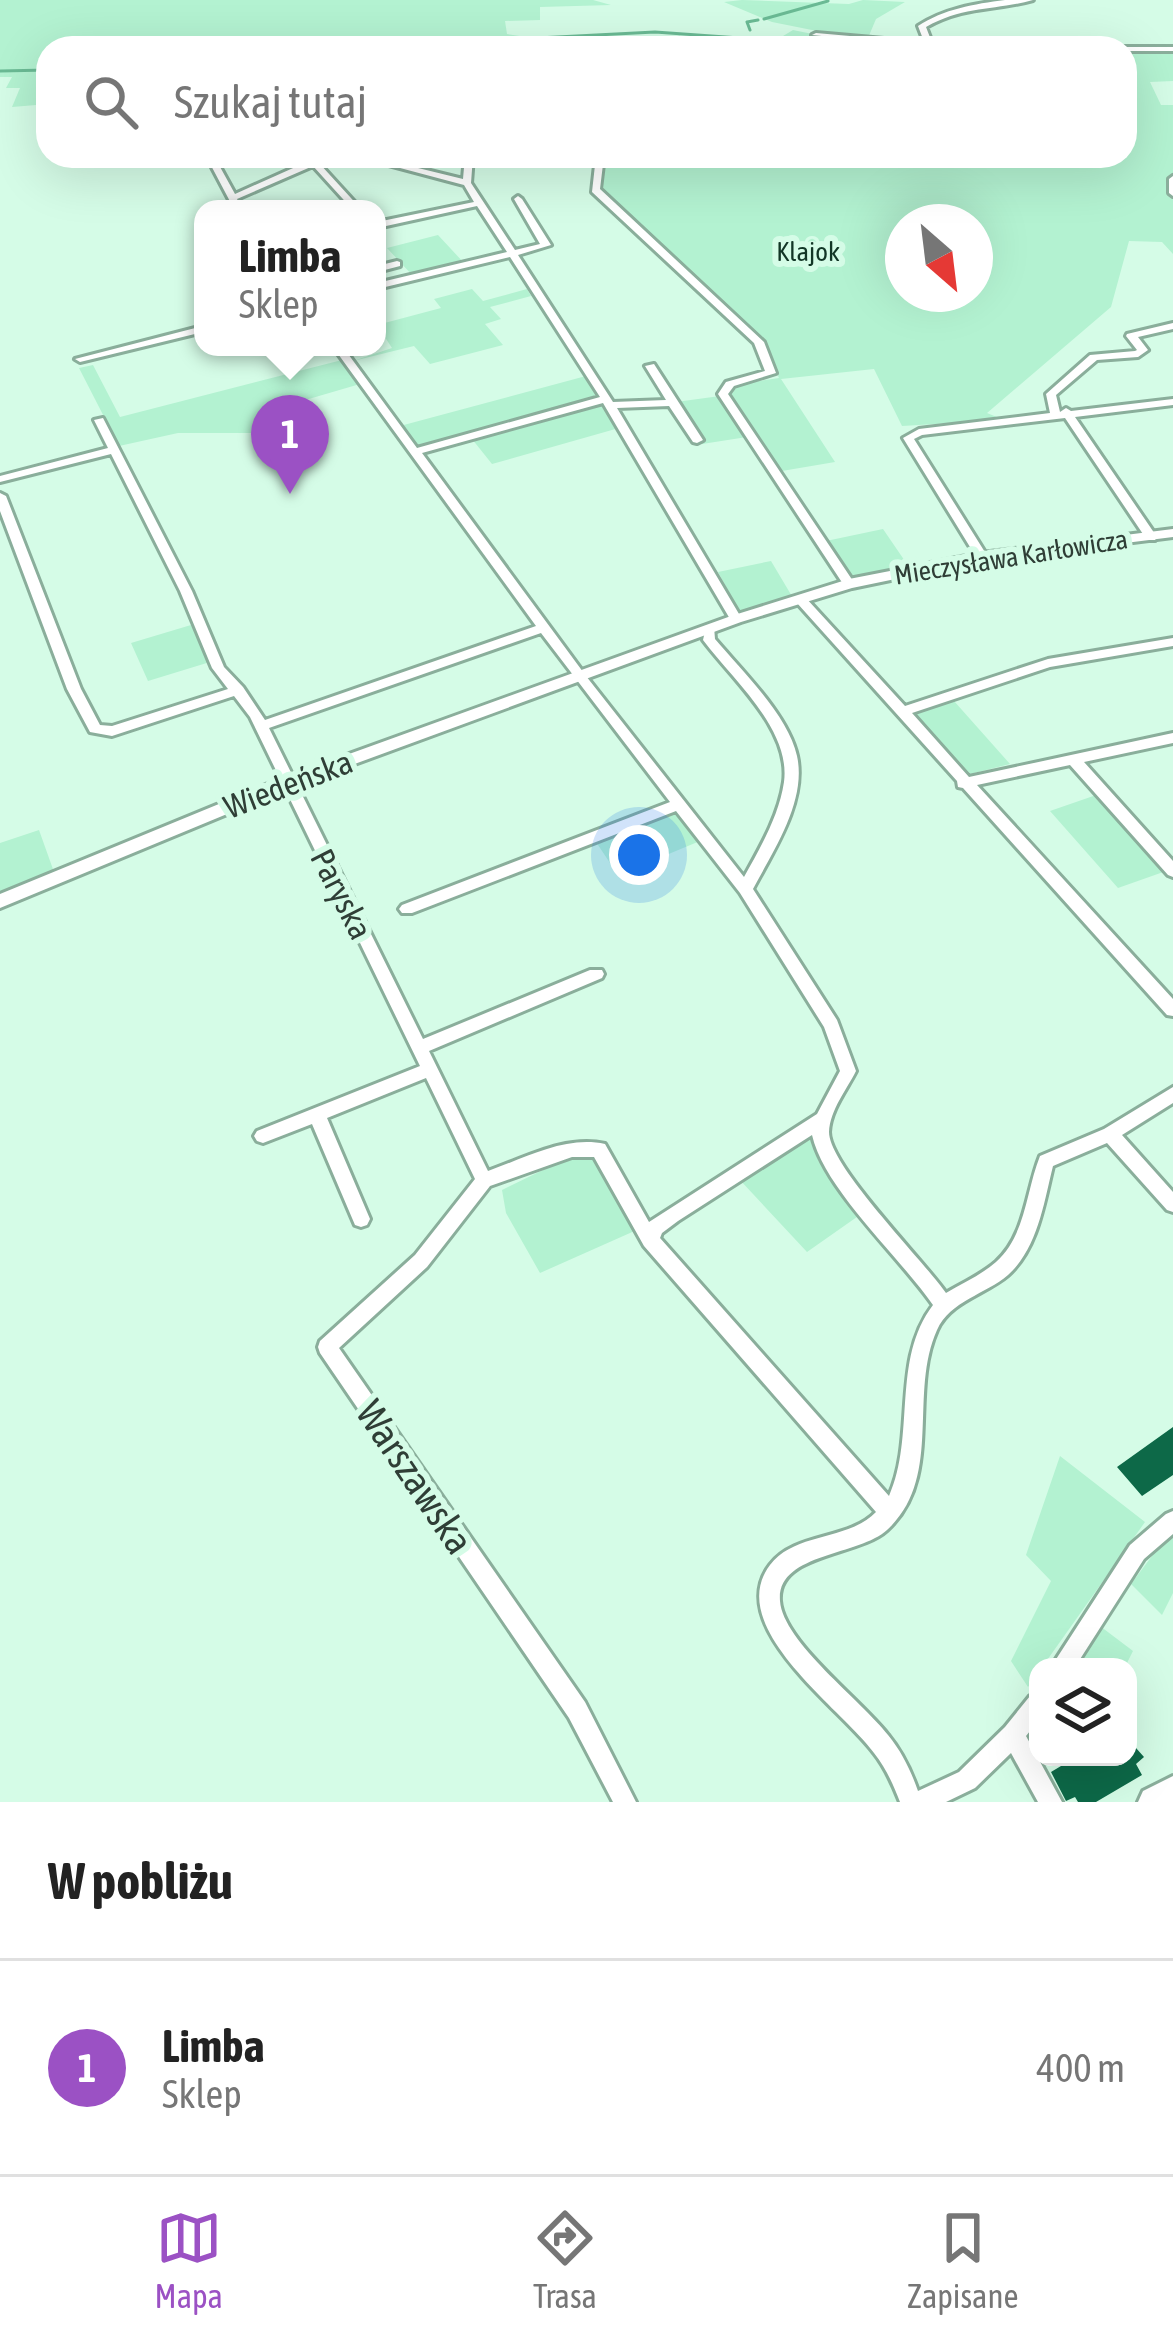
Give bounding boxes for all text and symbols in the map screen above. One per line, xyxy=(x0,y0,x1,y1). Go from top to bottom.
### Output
search box xyxy=(36,36,1137,168)
icon: search xyxy=(78,69,144,135)
text: Szukaj tutaj xyxy=(174,76,367,128)
popup xyxy=(194,200,386,356)
north arrow xyxy=(885,204,993,312)
text: Limba xyxy=(239,230,341,282)
park label: Klajok xyxy=(776,236,840,267)
text: Sklep xyxy=(239,282,318,326)
pin: 1 xyxy=(251,395,329,494)
street label: Mieczysława Karłowicza xyxy=(892,523,1130,591)
street label: Wiedeńska xyxy=(218,742,358,826)
your location xyxy=(609,825,669,885)
street label: Paryska xyxy=(303,843,381,945)
street label: Warszawska xyxy=(348,1392,482,1562)
map controls xyxy=(1029,1658,1137,1766)
button: layers xyxy=(1029,1658,1137,1766)
text: W pobliżu xyxy=(48,1851,233,1910)
text: Limba xyxy=(162,2020,264,2072)
text: 1 xyxy=(78,2046,96,2090)
text: 400 m xyxy=(1037,2046,1125,2090)
text: Sklep xyxy=(162,2072,242,2116)
tab: Mapa xyxy=(155,2205,223,2315)
tab: Trasa xyxy=(532,2205,598,2315)
tab: Zapisane xyxy=(907,2205,1018,2315)

